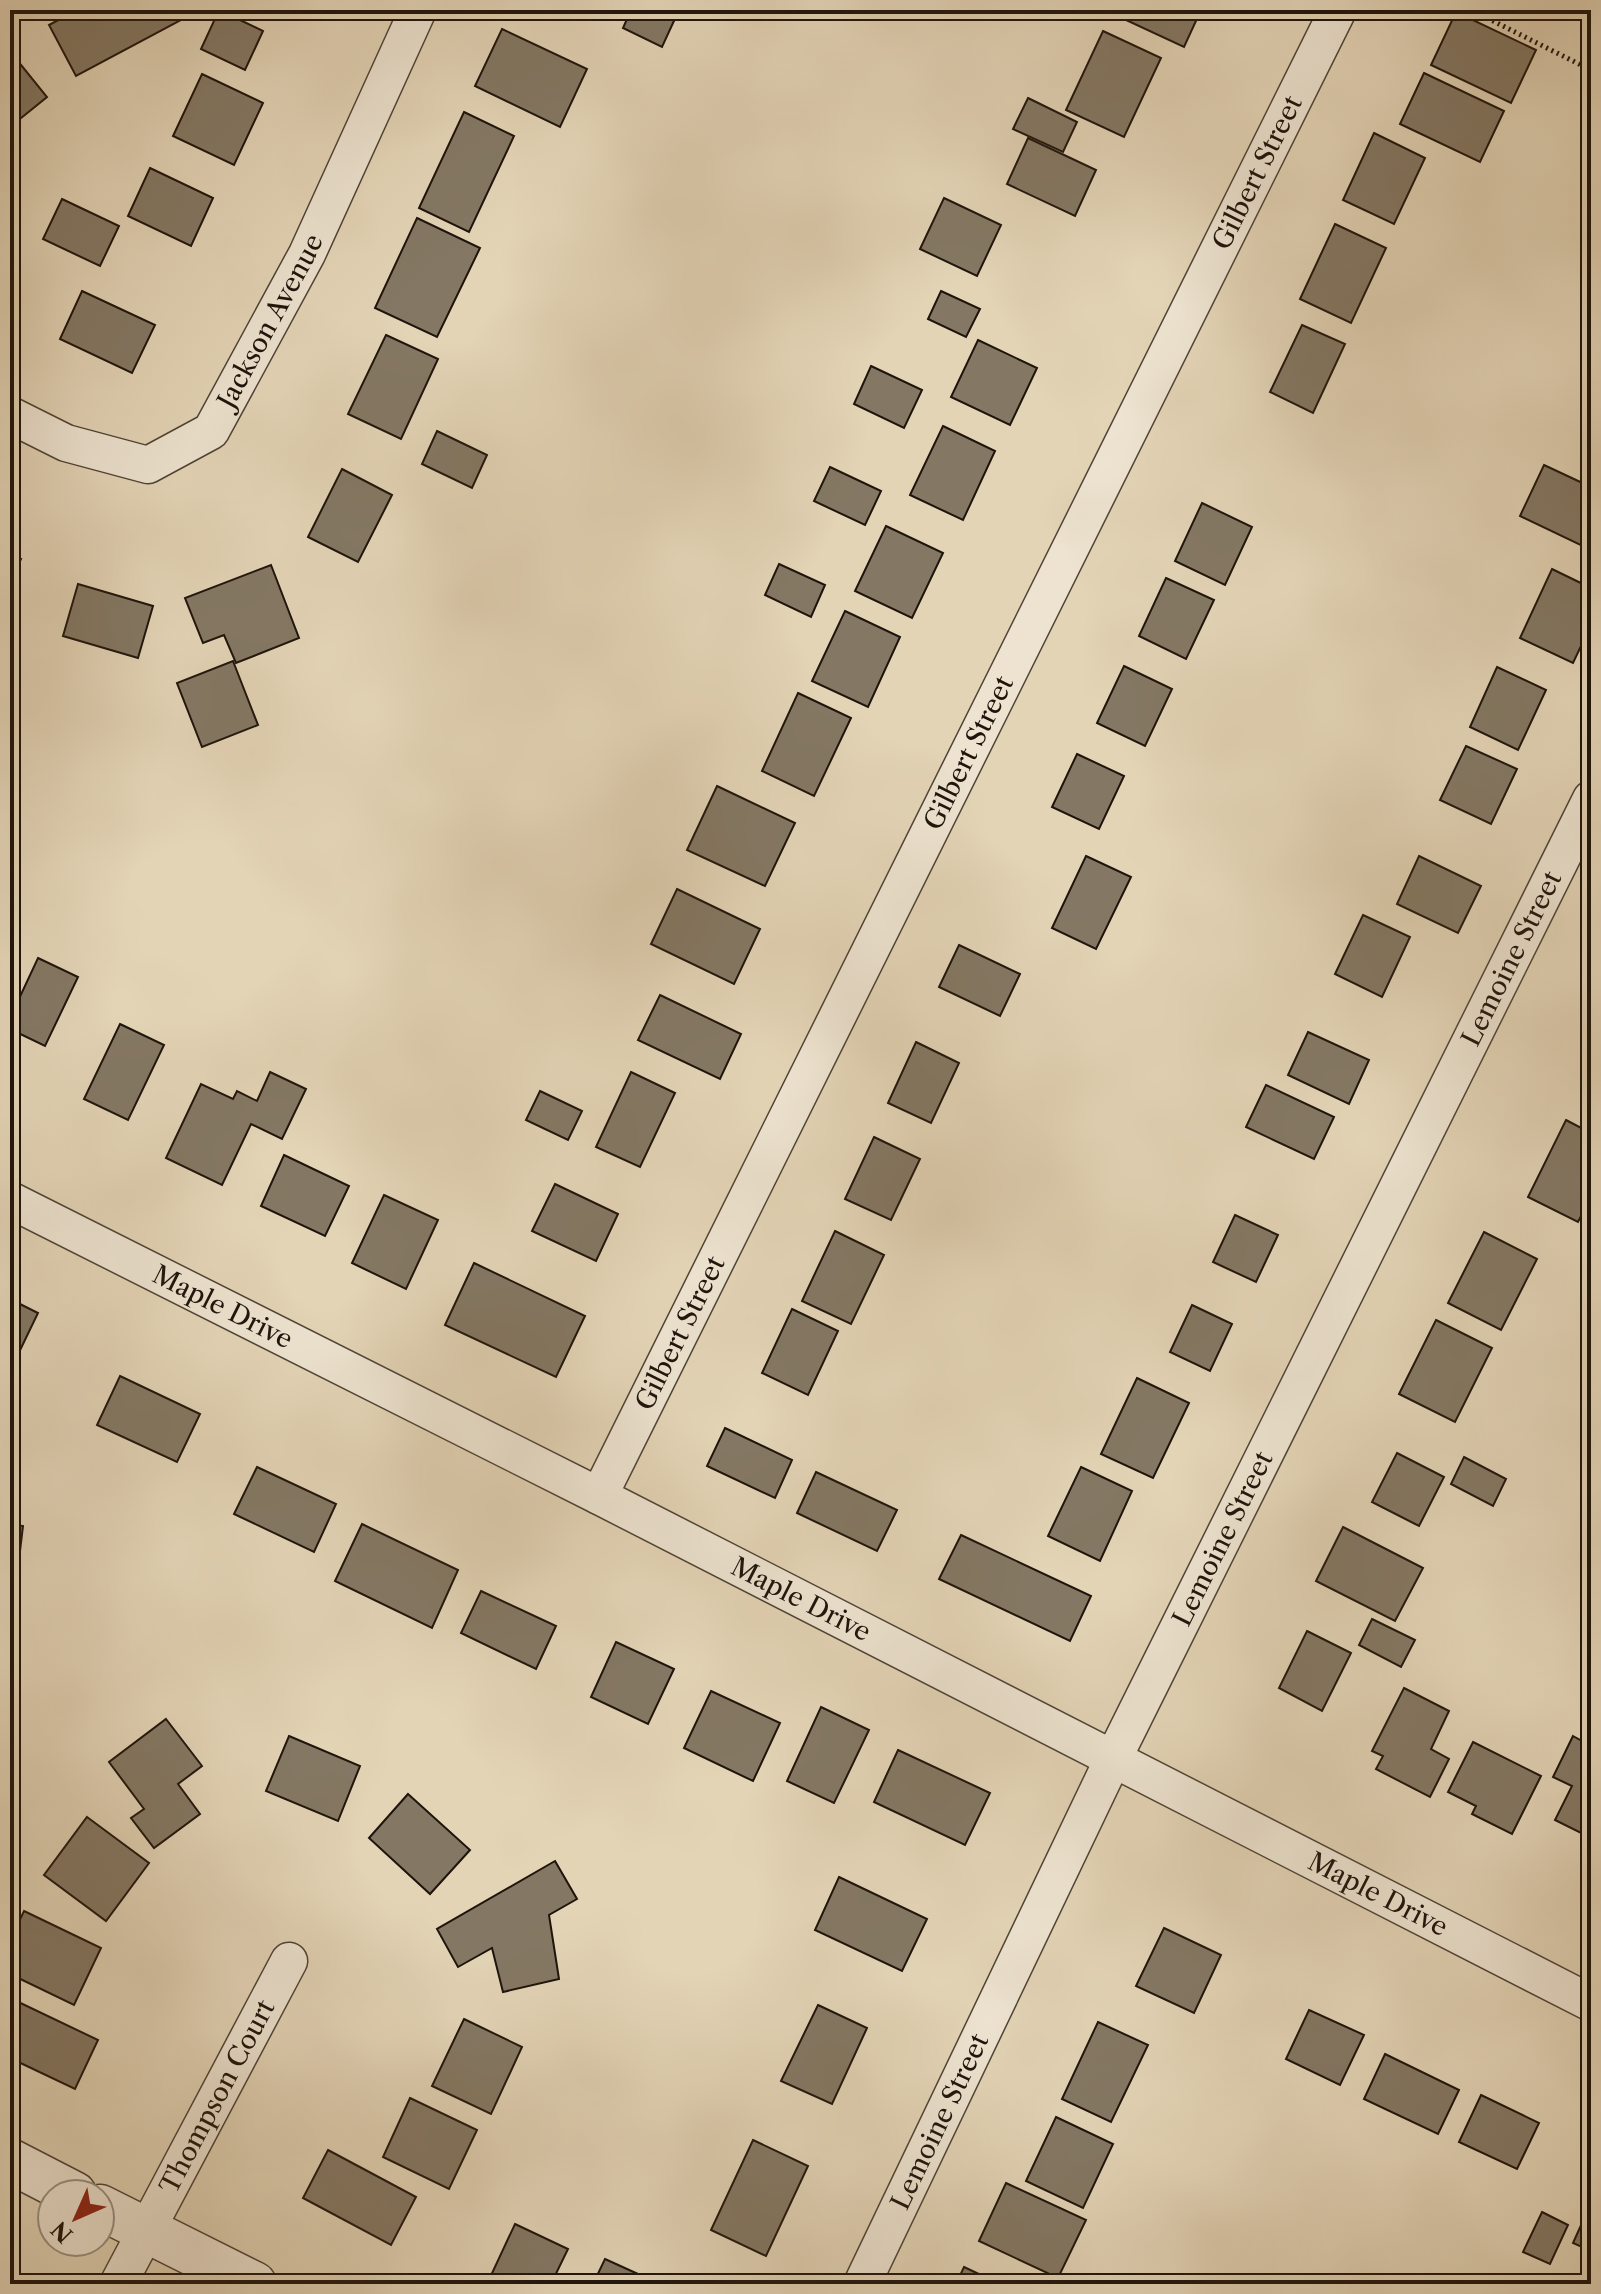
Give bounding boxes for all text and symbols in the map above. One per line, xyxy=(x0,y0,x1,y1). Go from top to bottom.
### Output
street label: Gilbert Street xyxy=(1205,90,1309,255)
street label: Jackson Avenue xyxy=(209,229,330,417)
street label: Gilbert Street xyxy=(917,670,1021,835)
street label: Lemoine Street xyxy=(1455,865,1569,1051)
street label: Gilbert Street xyxy=(628,1250,732,1415)
street label: Maple Drive xyxy=(147,1258,298,1355)
street label: Lemoine Street xyxy=(1166,1445,1280,1631)
street label: Maple Drive xyxy=(726,1550,876,1648)
street label: Maple Drive xyxy=(1303,1845,1453,1943)
street label: Thompson Court xyxy=(153,1994,282,2199)
street label: Lemoine Street xyxy=(884,2028,996,2215)
north arrow xyxy=(36,2178,116,2258)
text: N xyxy=(46,2215,79,2248)

